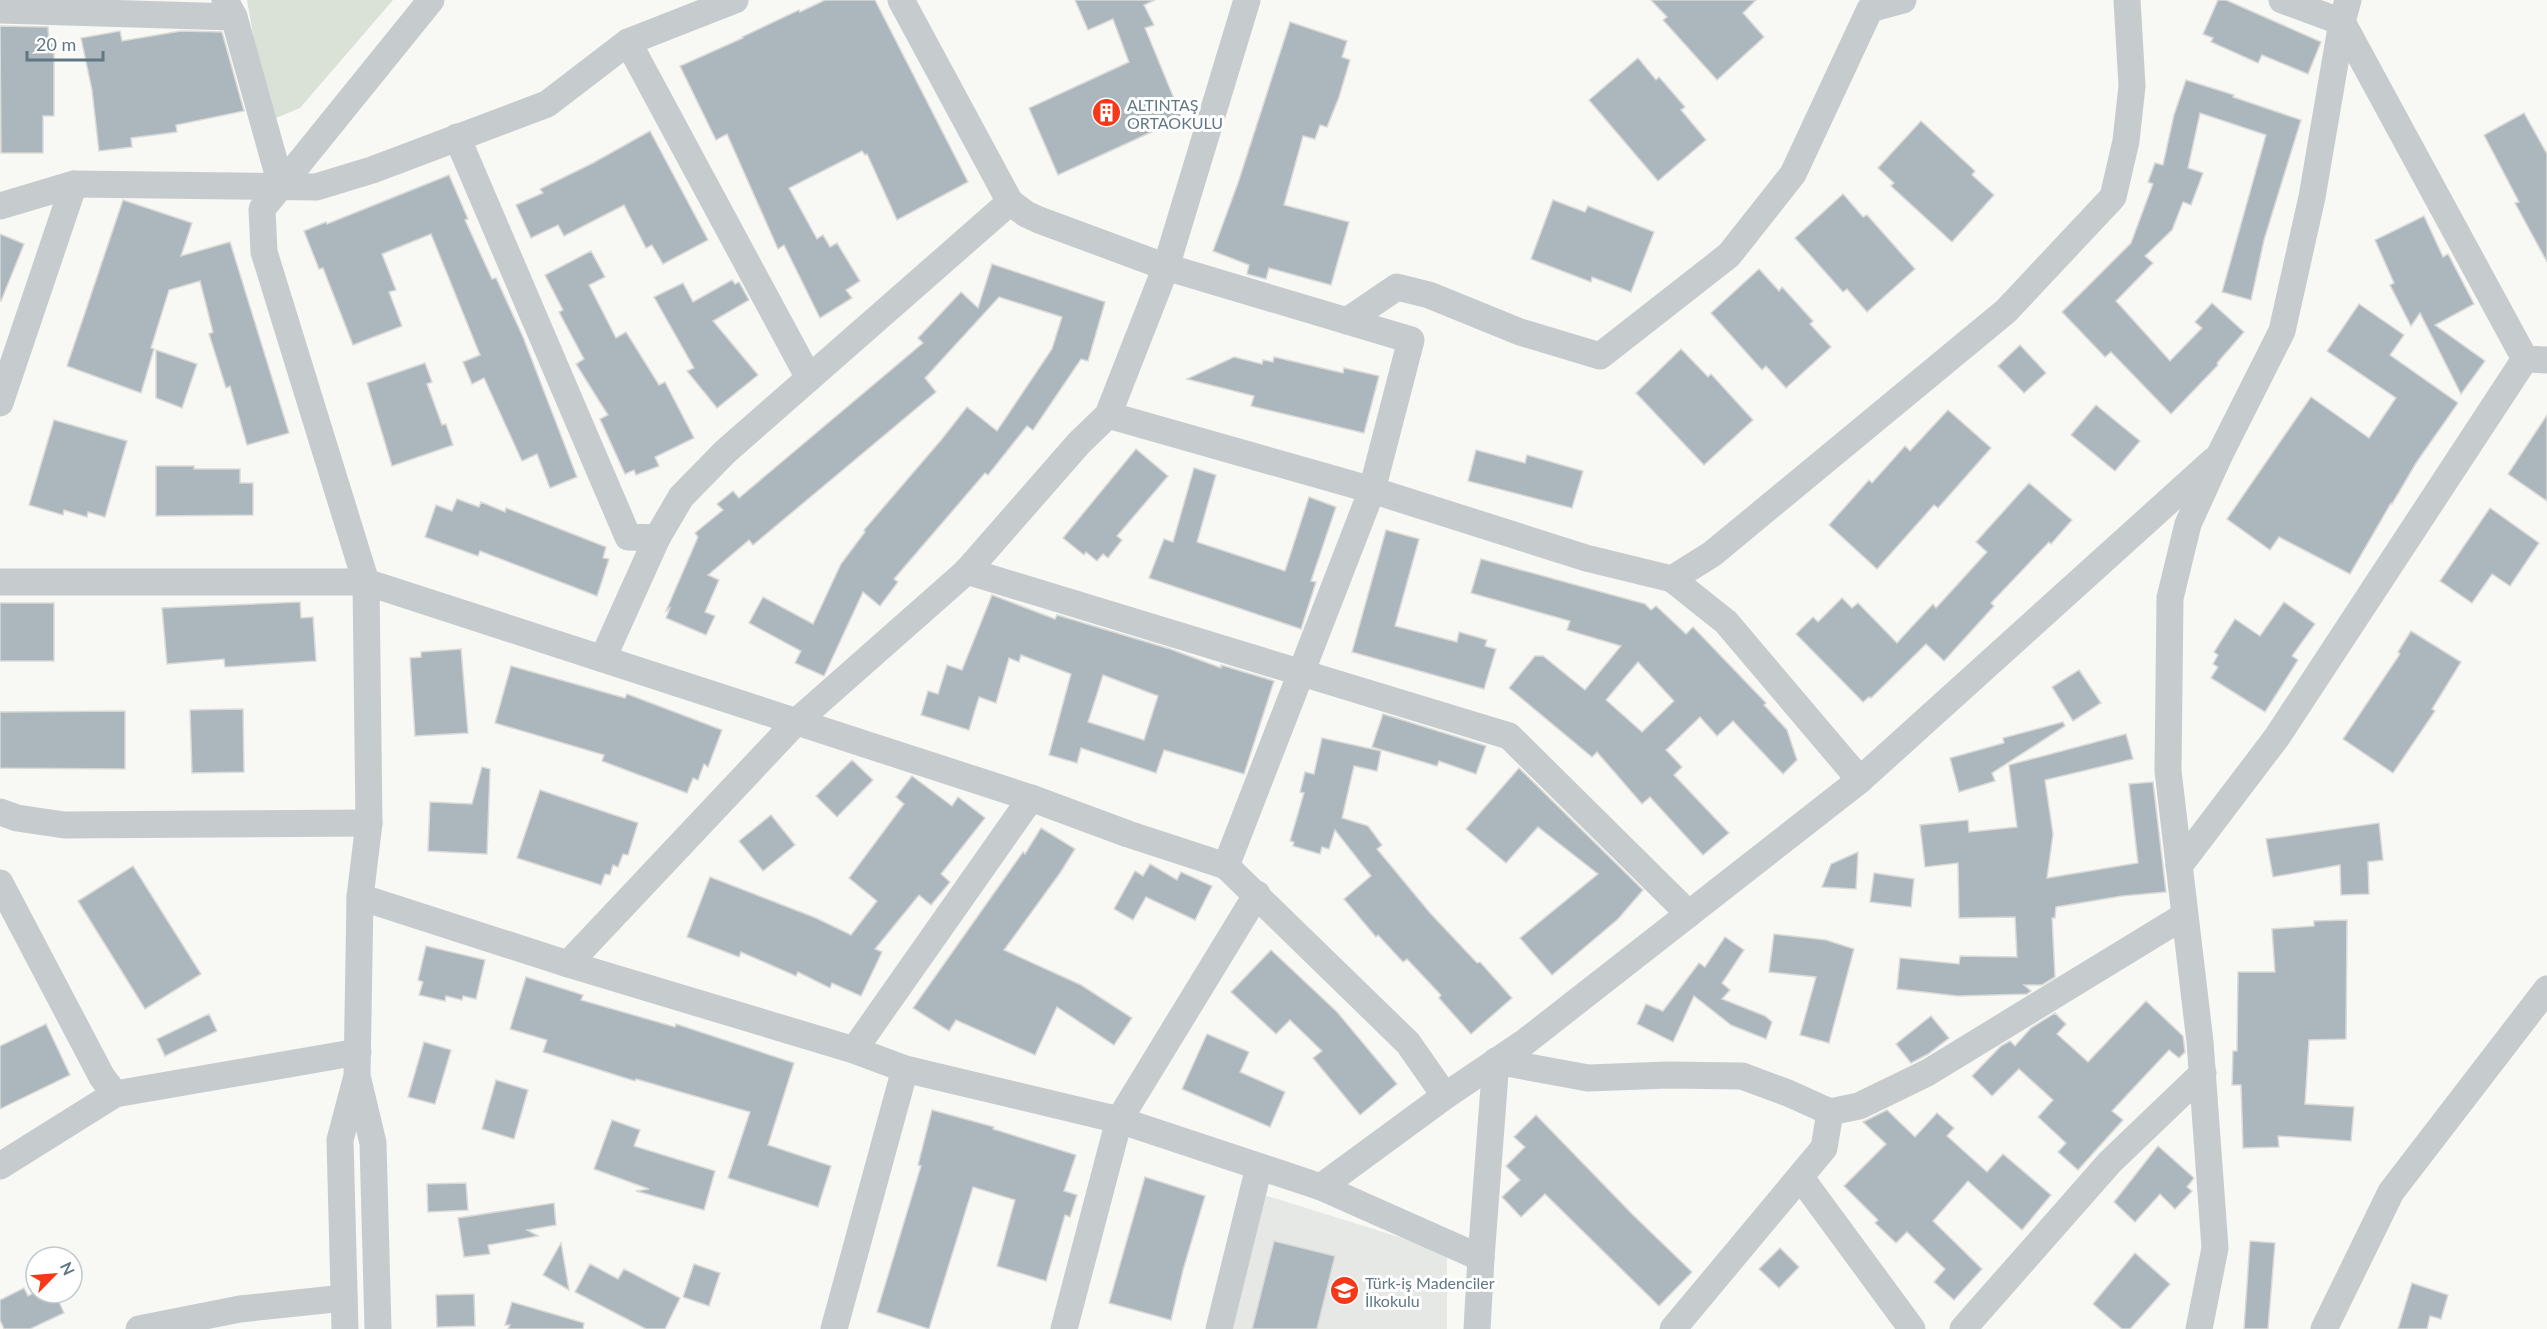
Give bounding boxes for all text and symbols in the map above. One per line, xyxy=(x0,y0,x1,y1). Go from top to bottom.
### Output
scale bar xyxy=(27,24,104,62)
text: 20 m xyxy=(36,33,76,55)
place label: ALTINTAŞ ORTAOKULU xyxy=(1127,95,1223,132)
building icon: ALTINTAŞ ORTAOKULU xyxy=(1090,97,1122,129)
north arrow xyxy=(24,1245,84,1305)
text: N xyxy=(57,1259,79,1278)
place label: Türk-iş Madenciler İlkokulu xyxy=(1365,1273,1495,1310)
school or university icon: Türk-iş Madenciler İlkokulu xyxy=(1328,1275,1360,1307)

